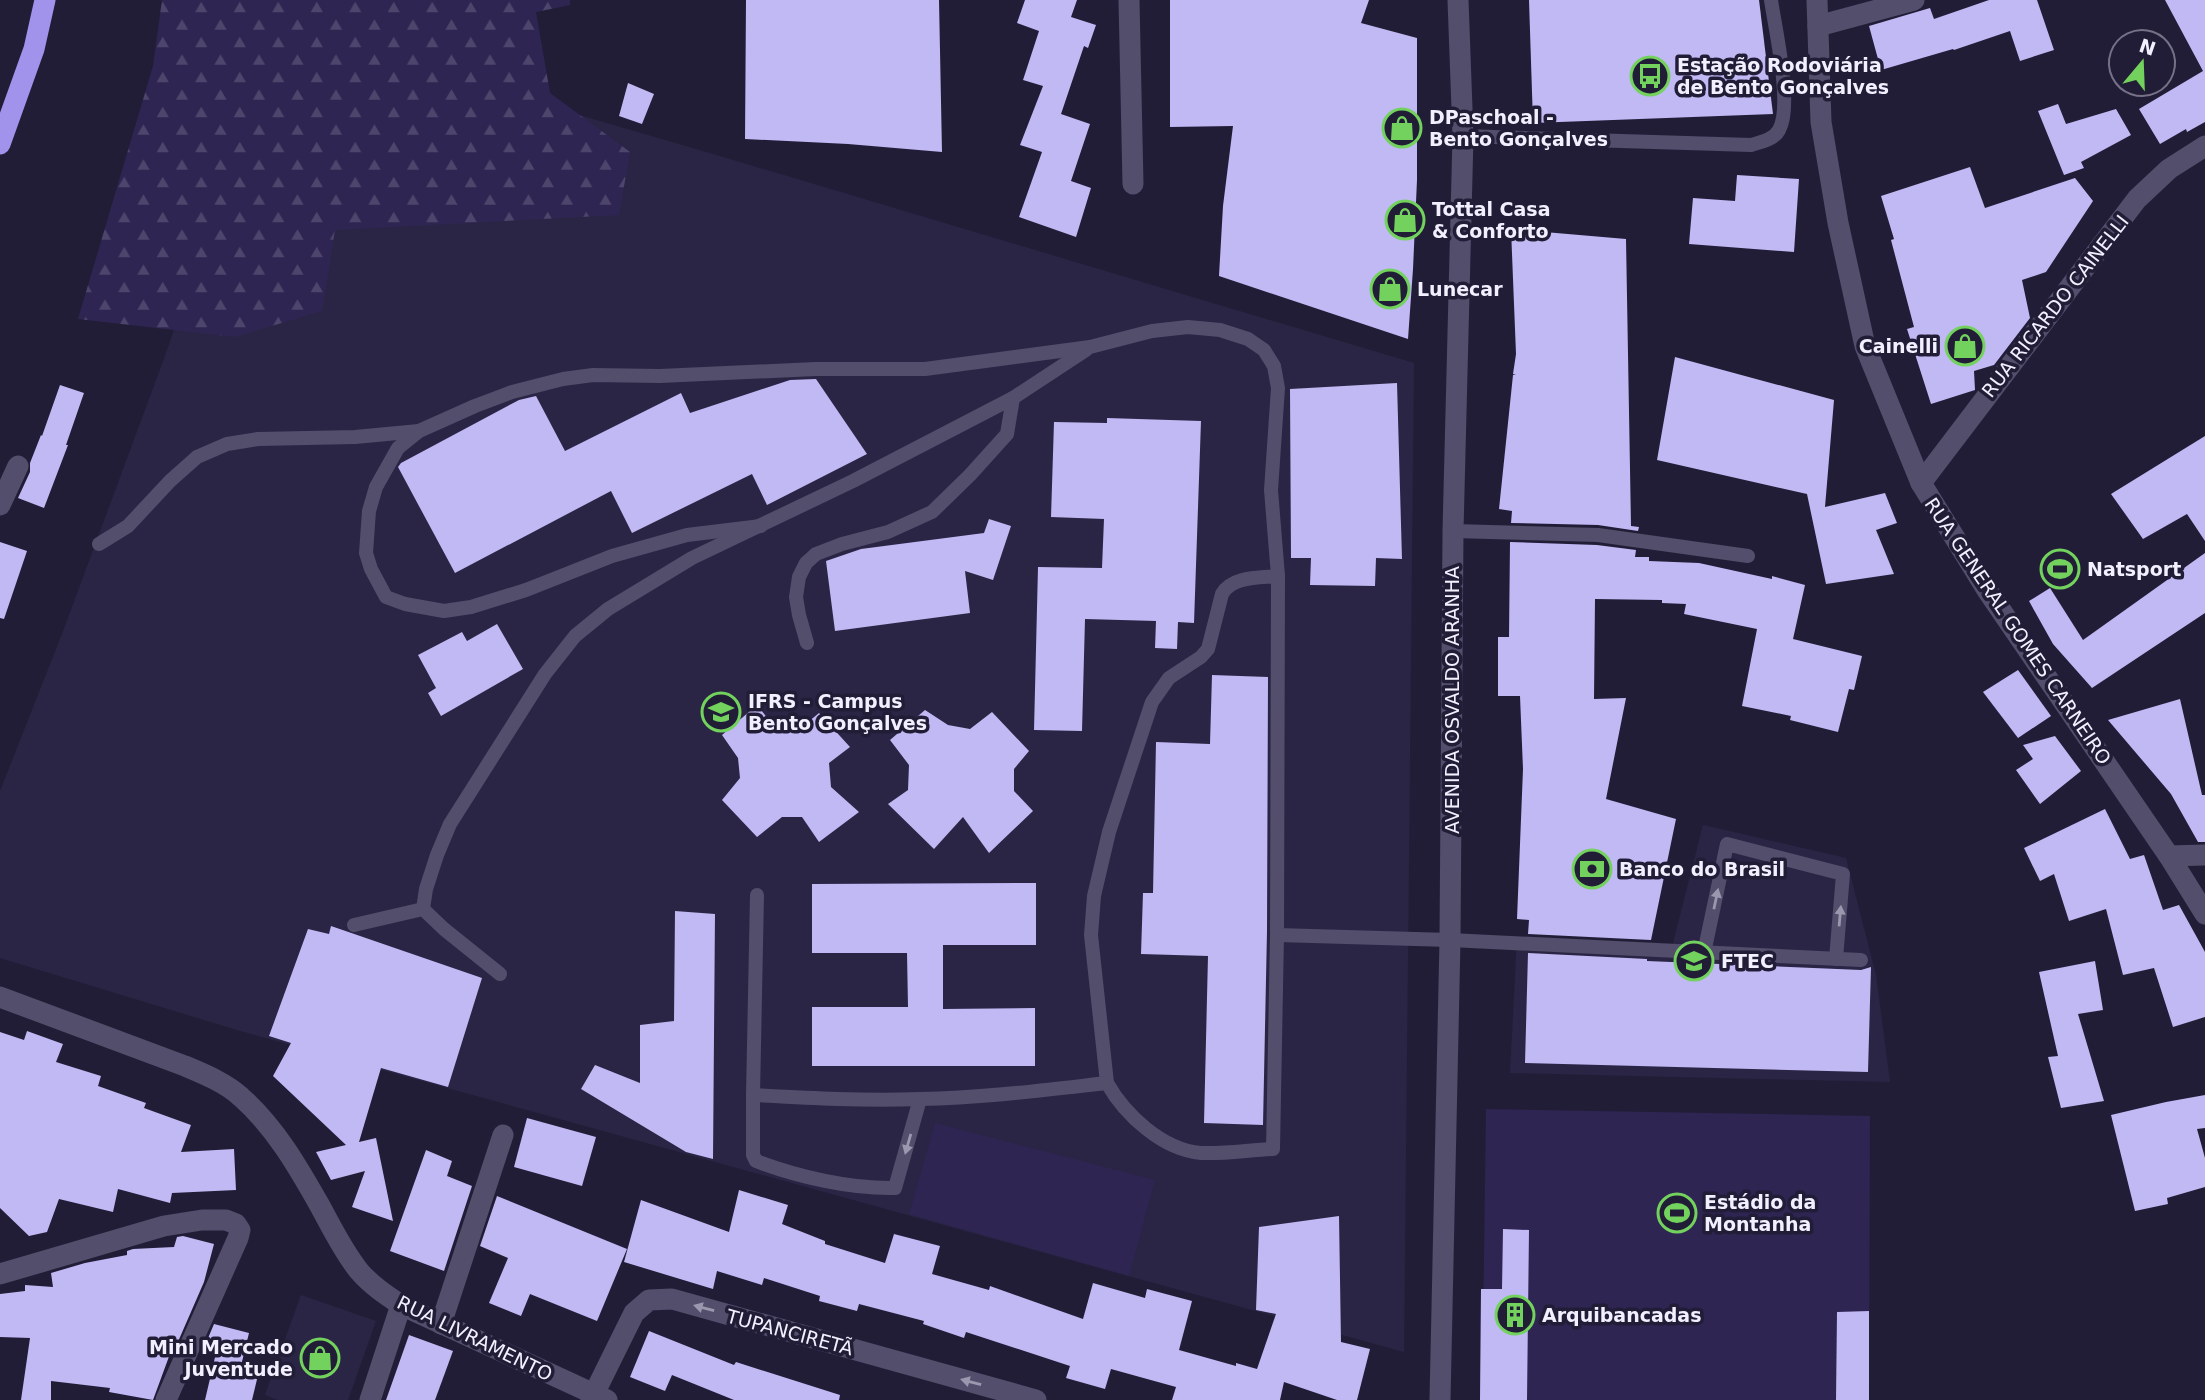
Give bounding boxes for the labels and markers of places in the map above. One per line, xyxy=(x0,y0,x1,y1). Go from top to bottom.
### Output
place label: Estação Rodoviária de Bento Gonçalves xyxy=(1677,54,1889,98)
bus stop icon: Estação Rodoviária de Bento Gonçalves xyxy=(1629,55,1671,97)
place label: DPaschoal - Bento Gonçalves xyxy=(1429,106,1608,150)
shop icon: DPaschoal - Bento Gonçalves xyxy=(1381,107,1423,149)
place label: Tottal Casa & Conforto xyxy=(1432,198,1551,242)
shop icon: Tottal Casa & Conforto xyxy=(1384,199,1426,241)
shop icon: Lunecar xyxy=(1369,268,1411,310)
place label: Lunecar xyxy=(1417,278,1503,300)
shop icon: Cainelli xyxy=(1944,325,1986,367)
place label: Cainelli xyxy=(1859,335,1938,357)
sports icon: Natsport xyxy=(2039,548,2081,590)
place label: Natsport xyxy=(2087,558,2181,580)
place label: IFRS - Campus Bento Gonçalves xyxy=(748,690,927,734)
school or university icon: IFRS - Campus Bento Gonçalves xyxy=(700,691,742,733)
bank icon: Banco do Brasil xyxy=(1571,848,1613,890)
place label: Banco do Brasil xyxy=(1619,858,1785,880)
school or university icon: FTEC xyxy=(1673,940,1715,982)
place label: FTEC xyxy=(1721,950,1774,972)
place label: Estádio da Montanha xyxy=(1704,1191,1816,1235)
sports icon: Estádio da Montanha xyxy=(1656,1192,1698,1234)
building icon: Arquibancadas xyxy=(1494,1294,1536,1336)
place label: Arquibancadas xyxy=(1542,1304,1701,1326)
place label: Mini Mercado Juventude xyxy=(149,1336,293,1380)
shop icon: Mini Mercado Juventude xyxy=(299,1337,341,1379)

